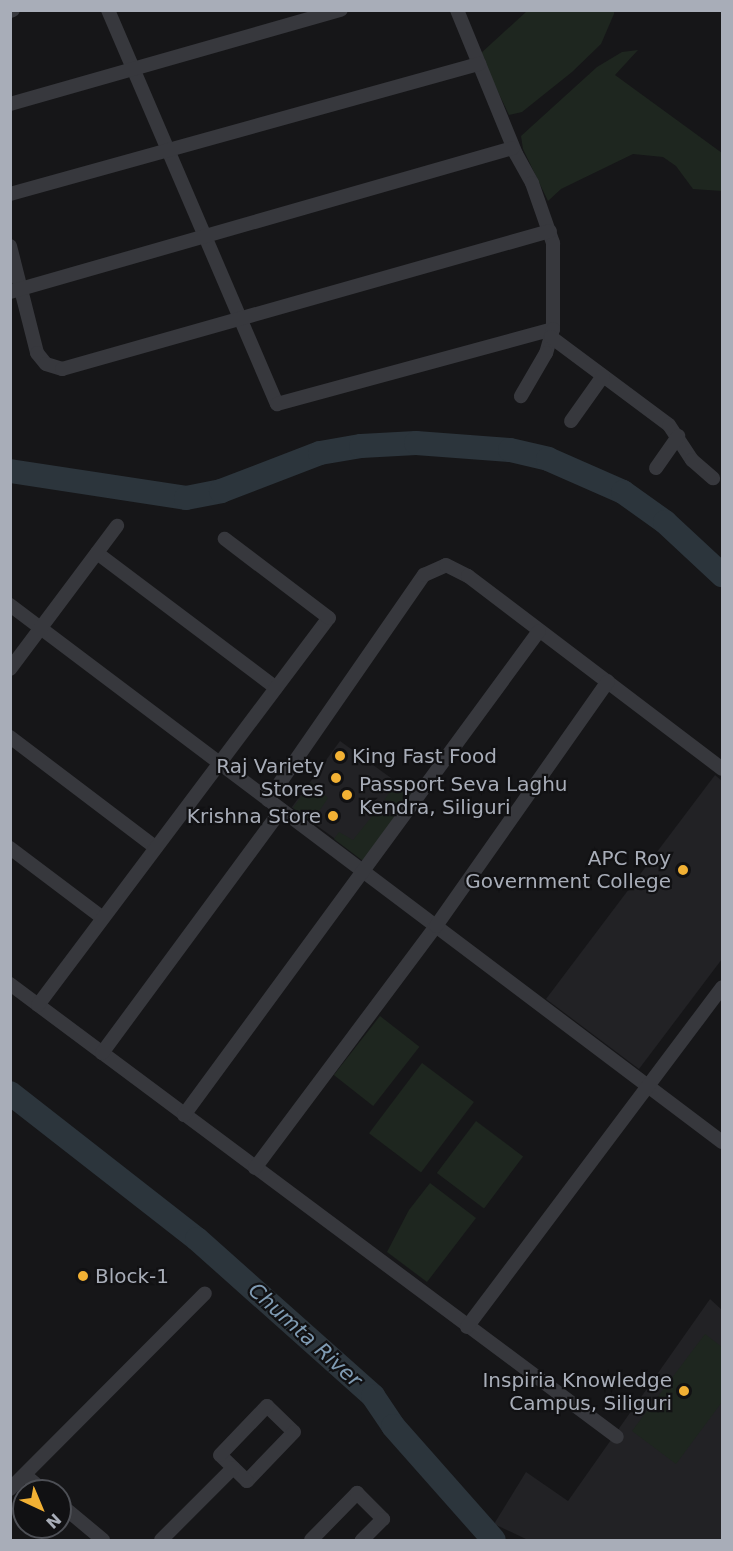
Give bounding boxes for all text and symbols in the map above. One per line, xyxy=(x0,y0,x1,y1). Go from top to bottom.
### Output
place label: King Fast Food xyxy=(352,744,497,768)
marker: King Fast Food xyxy=(333,749,347,763)
place label: Raj Variety Stores xyxy=(216,754,324,801)
marker: Raj Variety Stores xyxy=(329,771,343,785)
place label: Passport Seva Laghu Kendra, Siliguri xyxy=(359,772,568,819)
marker: Passport Seva Laghu Kendra, Siliguri xyxy=(340,788,354,802)
place label: Krishna Store xyxy=(187,804,321,828)
marker: Krishna Store xyxy=(326,809,340,823)
place label: APC Roy Government College xyxy=(465,846,671,893)
marker: APC Roy Government College xyxy=(676,863,690,877)
place label: Block-1 xyxy=(95,1264,169,1288)
marker: Block-1 xyxy=(76,1269,90,1283)
water label: Chumta River xyxy=(243,1277,367,1393)
place label: Inspiria Knowledge Campus, Siliguri xyxy=(482,1368,672,1415)
marker: Inspiria Knowledge Campus, Siliguri xyxy=(677,1384,691,1398)
north arrow xyxy=(12,1479,72,1539)
text: N xyxy=(42,1509,65,1532)

